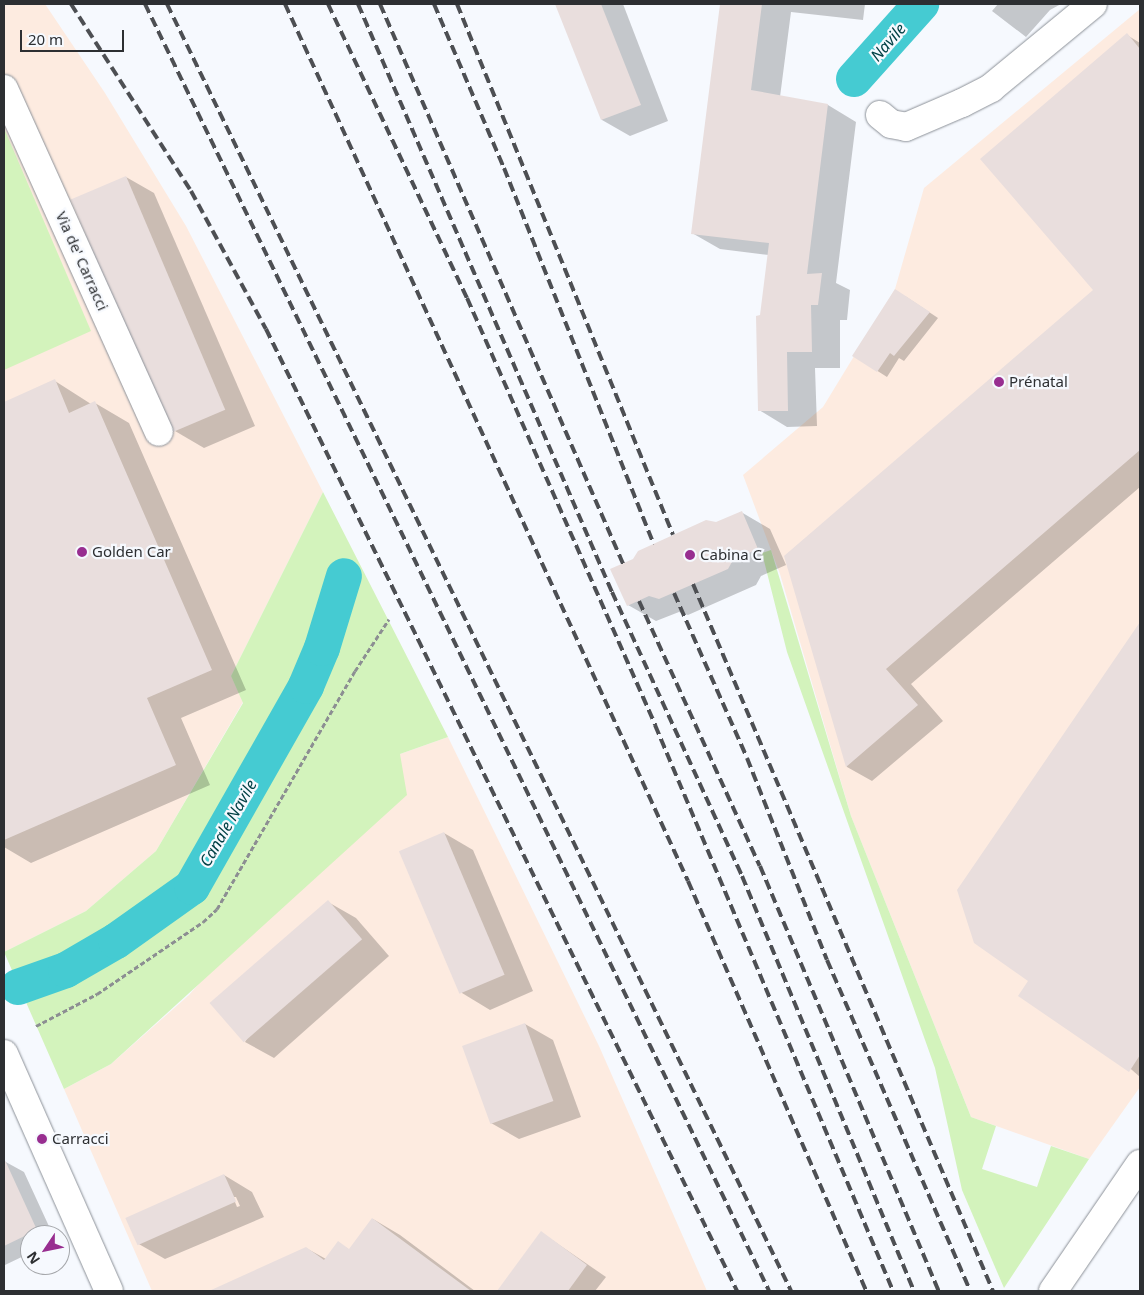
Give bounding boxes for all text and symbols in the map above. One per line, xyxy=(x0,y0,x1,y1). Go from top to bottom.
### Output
water label: Navile xyxy=(866,19,910,65)
scale bar xyxy=(22,20,126,52)
text: 20 m xyxy=(28,29,63,49)
street label: Via de' Carracci xyxy=(52,209,112,313)
place label: Prénatal xyxy=(1009,373,1068,391)
marker: Prénatal xyxy=(993,376,1005,388)
place label: Golden Car xyxy=(92,543,171,561)
marker: Golden Car xyxy=(76,546,88,558)
place label: Cabina C xyxy=(700,546,762,564)
marker: Cabina C xyxy=(684,549,696,561)
water label: Canale Navile xyxy=(195,776,261,870)
place label: Carracci xyxy=(52,1130,109,1148)
marker: Carracci xyxy=(36,1133,48,1145)
north arrow xyxy=(20,1225,70,1275)
text: N xyxy=(22,1248,44,1268)

